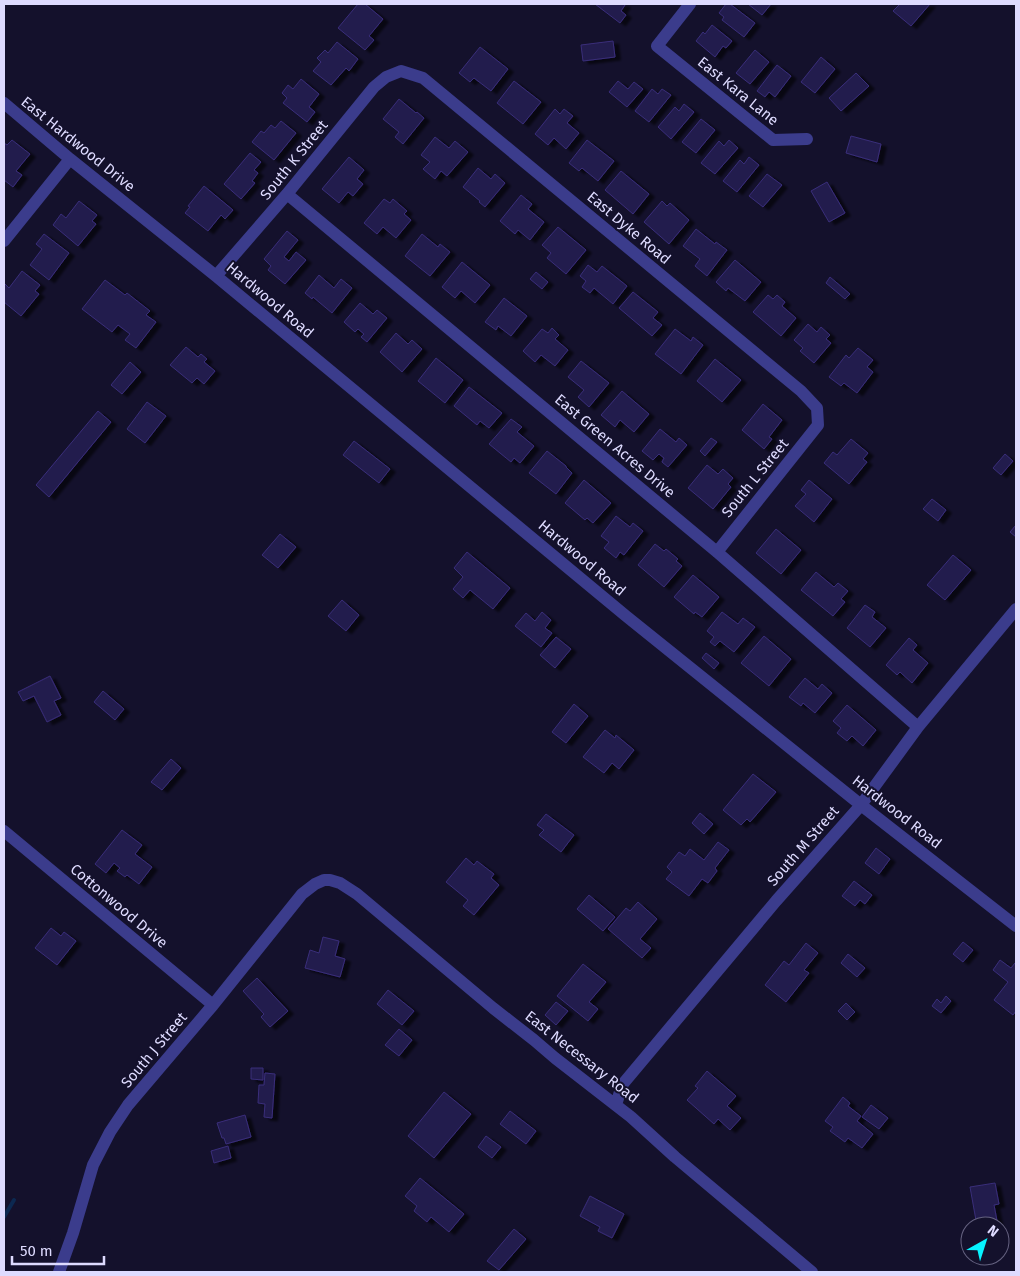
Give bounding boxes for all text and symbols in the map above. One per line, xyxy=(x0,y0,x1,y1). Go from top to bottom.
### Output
street label: East Kara Lane xyxy=(694,53,782,129)
street label: East Hardwood Drive xyxy=(17,93,139,195)
street label: South K Street xyxy=(256,116,332,203)
street label: East Dyke Road xyxy=(584,188,674,268)
street label: Hardwood Road xyxy=(223,258,317,342)
street label: East Green Acres Drive xyxy=(551,390,679,502)
street label: South L Street xyxy=(718,435,793,521)
street label: Hardwood Road xyxy=(535,516,629,600)
street label: Hardwood Road xyxy=(849,772,945,852)
street label: South M Street xyxy=(763,802,843,890)
street label: Cottonwood Drive xyxy=(67,860,171,952)
street label: East Necessary Road xyxy=(522,1007,642,1107)
street label: South J Street xyxy=(117,1008,191,1091)
north arrow xyxy=(960,1216,1010,1266)
text: N xyxy=(984,1222,1002,1241)
scale bar xyxy=(12,1234,105,1266)
text: 50 m xyxy=(20,1242,53,1260)

